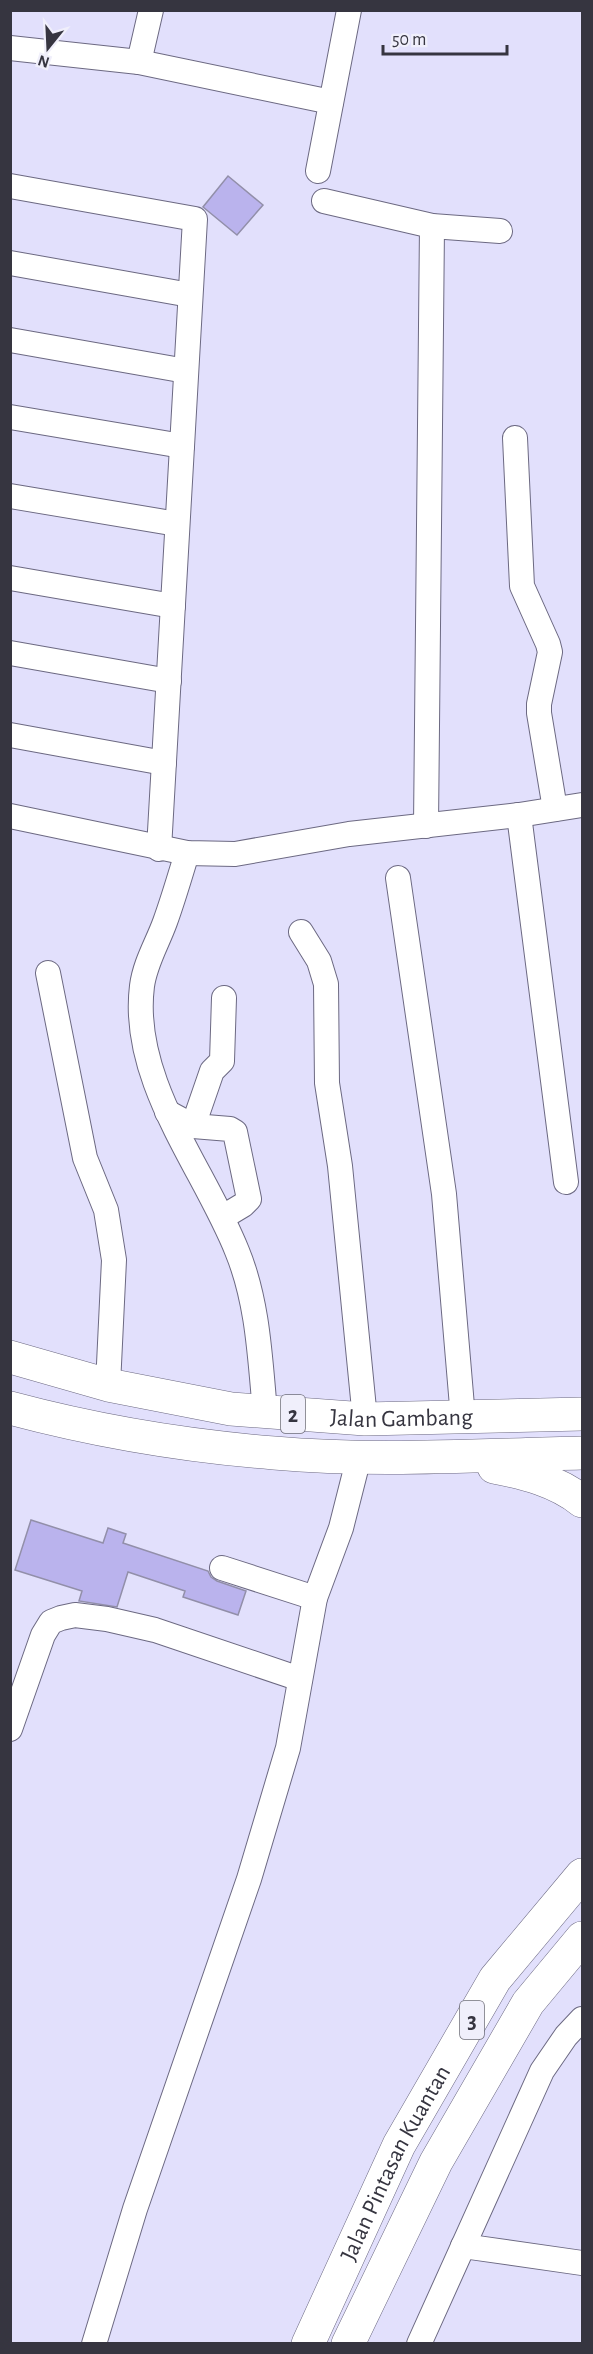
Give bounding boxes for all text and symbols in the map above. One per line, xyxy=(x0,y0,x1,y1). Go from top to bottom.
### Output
north arrow xyxy=(18,18,78,78)
scale bar xyxy=(383,18,508,56)
text: 50 m xyxy=(392,31,426,49)
text: N xyxy=(36,52,51,71)
road number: 2 xyxy=(281,1395,305,1433)
street label: Jalan Gambang xyxy=(329,1405,473,1432)
road number: 3 xyxy=(460,2001,484,2039)
street label: Jalan Pintasan Kuantan xyxy=(337,2061,455,2265)

